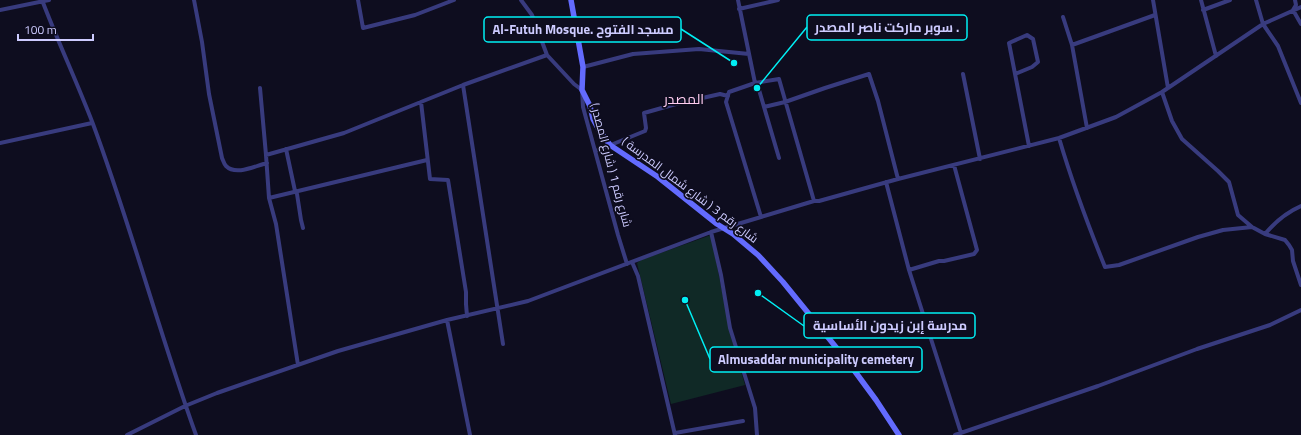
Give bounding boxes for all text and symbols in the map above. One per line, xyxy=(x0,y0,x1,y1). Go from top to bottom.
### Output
callout: سوبر ماركت ناصر المصدر . xyxy=(807,15,967,40)
scale bar xyxy=(18,16,93,42)
callout: Al-Futuh Mosque. مسجد الفتوح xyxy=(484,17,681,42)
text: سوبر ماركت ناصر المصدر . xyxy=(814,17,959,37)
text: Al-Futuh Mosque. مسجد الفتوح xyxy=(493,19,674,39)
text: 100 m xyxy=(24,20,57,39)
district label: المصدر xyxy=(663,88,704,109)
street label: شارع رقم 1 ( شارع المصدر ) xyxy=(586,100,637,229)
street label: شارع رقم 3 ( شارع شمال المدرسة ) xyxy=(618,132,763,247)
callout: مدرسة إبن زيدون الأساسية xyxy=(804,313,975,338)
text: مدرسة إبن زيدون الأساسية xyxy=(813,315,967,335)
callout: Almusaddar municipality cemetery xyxy=(710,347,922,372)
text: Almusaddar municipality cemetery xyxy=(718,349,914,369)

